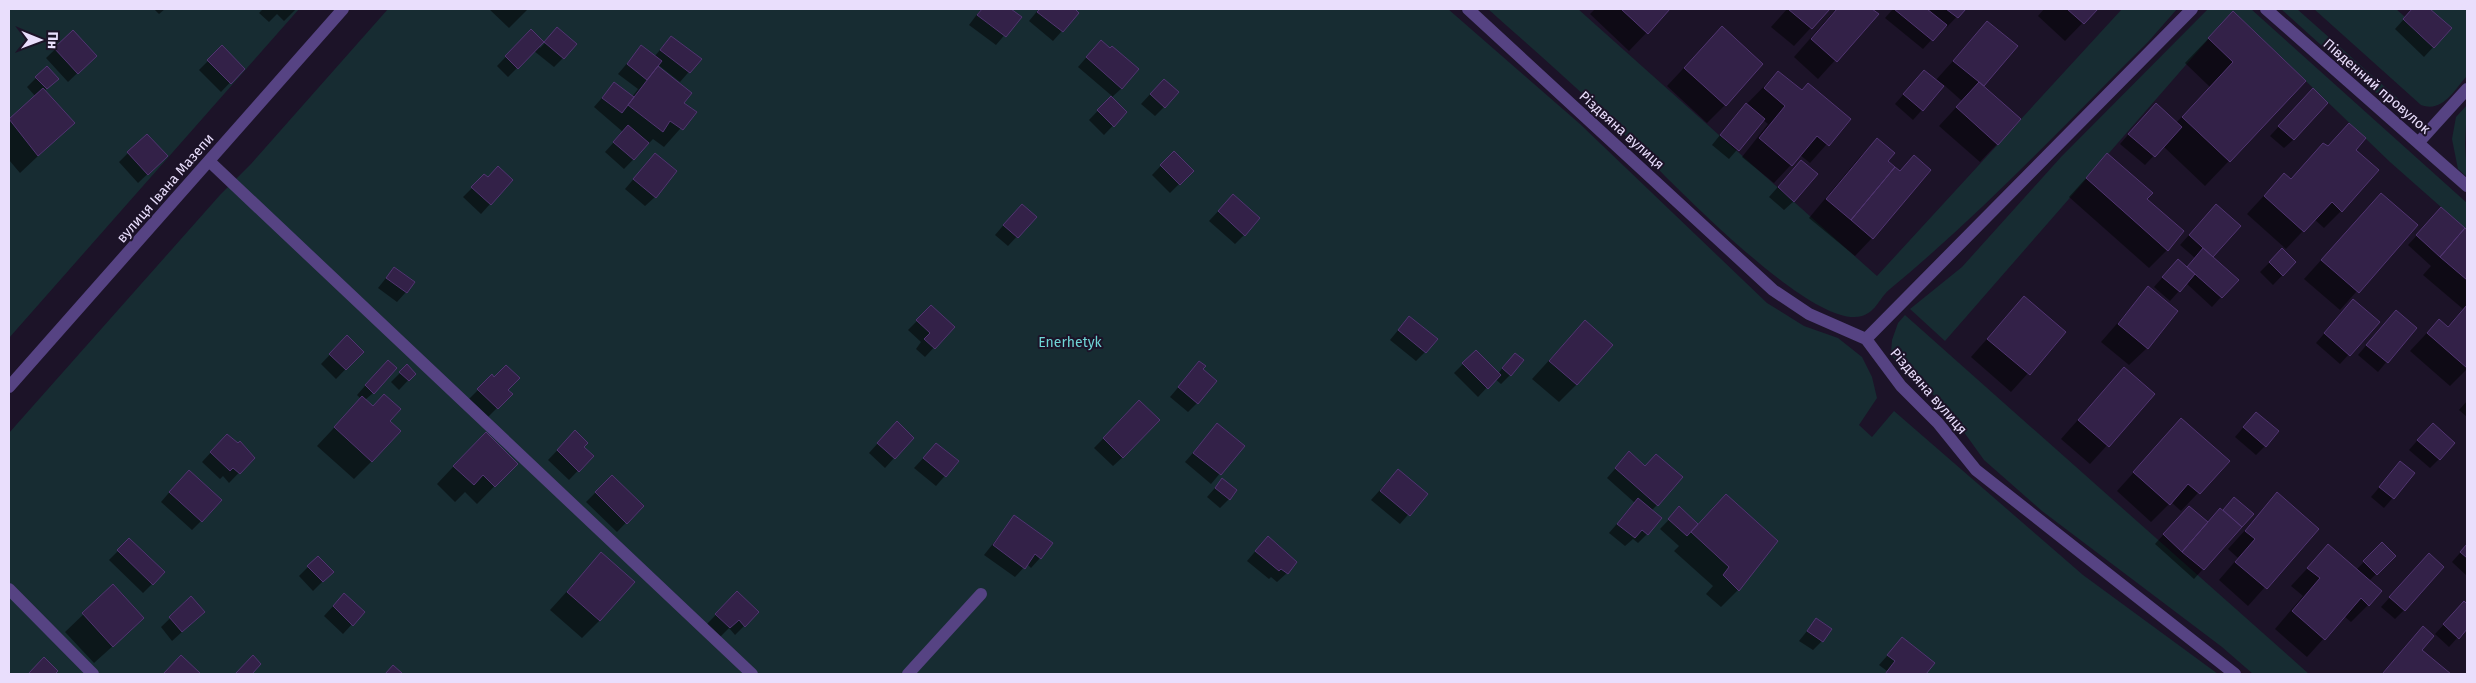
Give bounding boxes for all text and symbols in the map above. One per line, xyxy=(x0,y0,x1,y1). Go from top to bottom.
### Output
north arrow xyxy=(15,15,65,65)
text: Пн xyxy=(44,31,61,49)
street label: Південний провулок xyxy=(2320,35,2434,138)
street label: Різдвяна вулиця xyxy=(1576,88,1668,173)
street label: вулиця Івана Мазепи xyxy=(113,130,218,247)
park label: Enerhetyk xyxy=(1038,334,1103,351)
street label: Різдвяна вулиця xyxy=(1887,345,1971,438)

